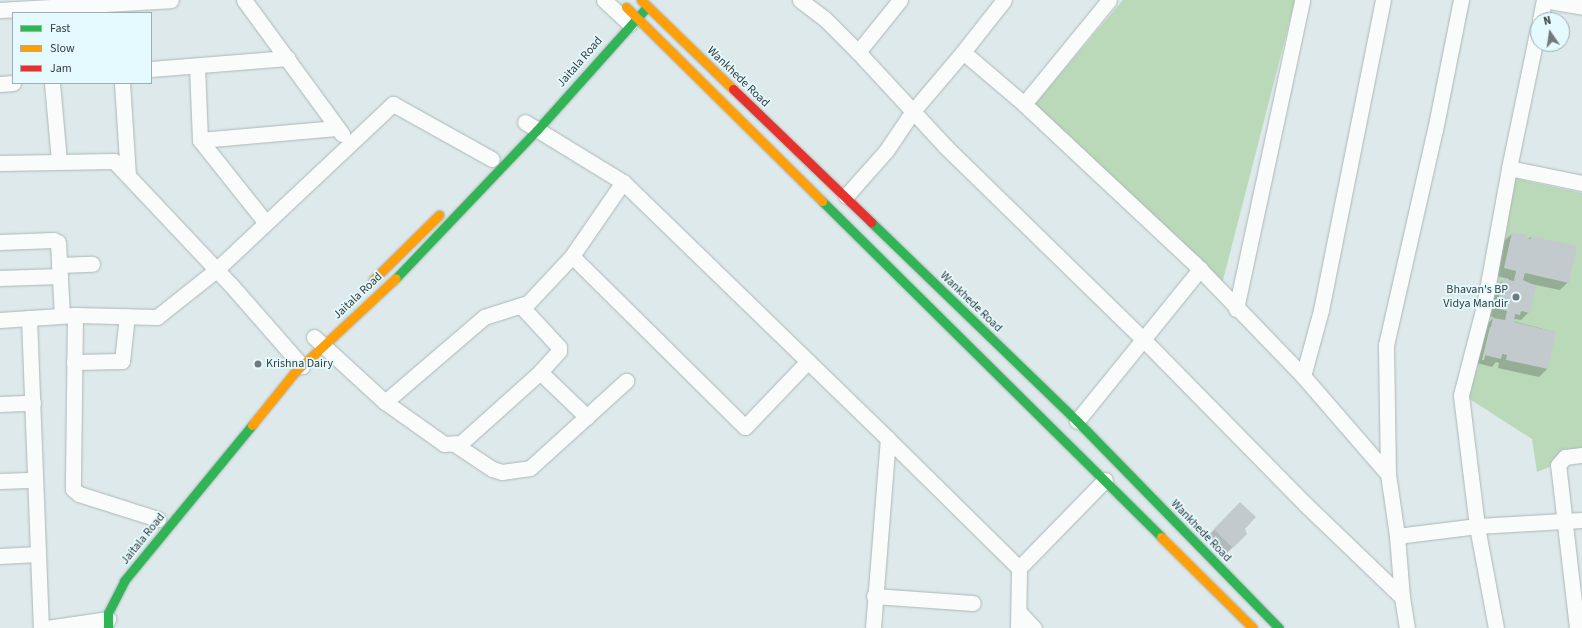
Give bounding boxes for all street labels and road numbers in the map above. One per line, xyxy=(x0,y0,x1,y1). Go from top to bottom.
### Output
street label: Jaitala Road xyxy=(554,34,606,90)
street label: Wankhede Road xyxy=(704,44,772,110)
street label: Wankhede Road xyxy=(937,269,1005,335)
street label: Jaitala Road xyxy=(330,270,386,322)
street label: Wankhede Road xyxy=(1168,497,1234,565)
street label: Jaitala Road xyxy=(118,510,168,568)

